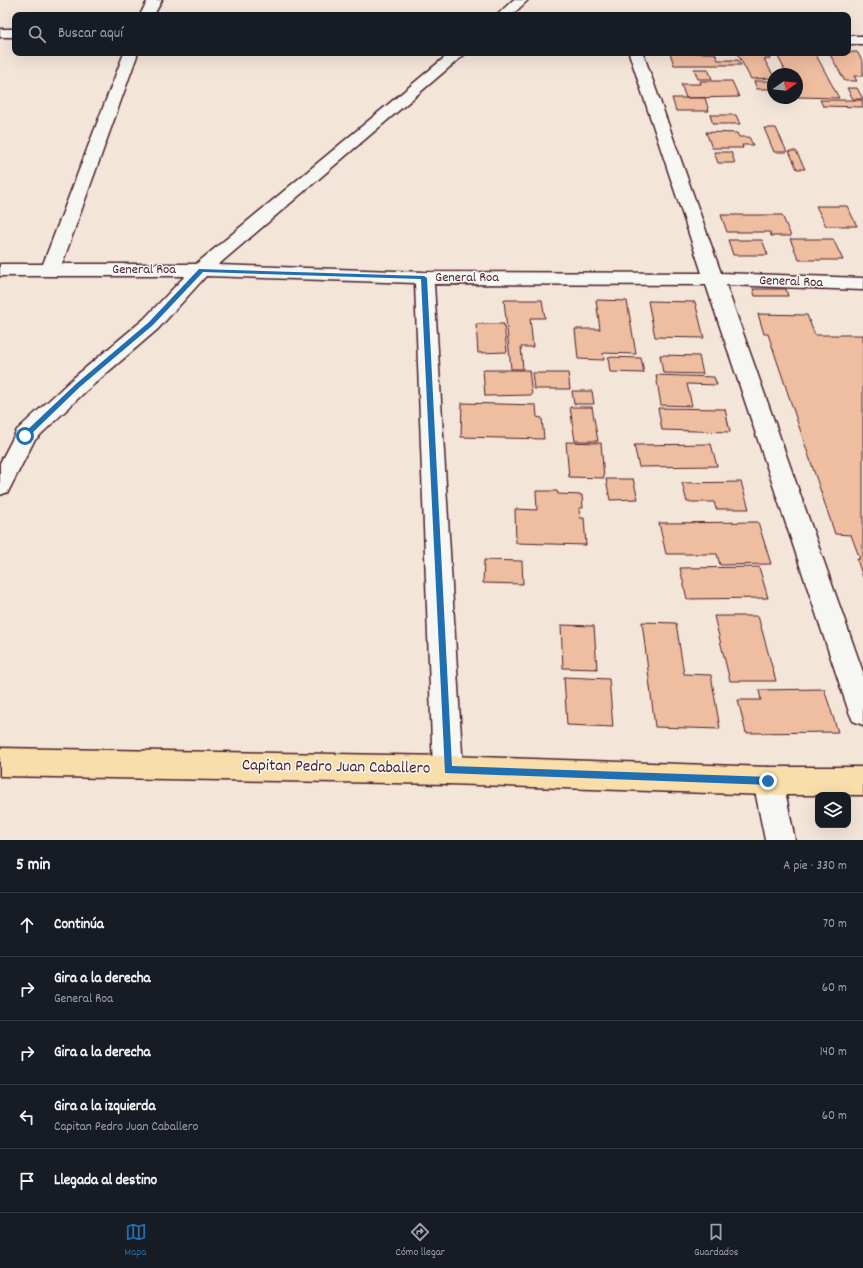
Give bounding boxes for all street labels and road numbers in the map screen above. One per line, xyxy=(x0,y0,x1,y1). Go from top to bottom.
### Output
street label: General Roa xyxy=(112,260,176,280)
street label: General Roa xyxy=(435,268,499,288)
street label: General Roa xyxy=(759,271,824,293)
street label: Capitan Pedro Juan Caballero xyxy=(241,754,431,782)

